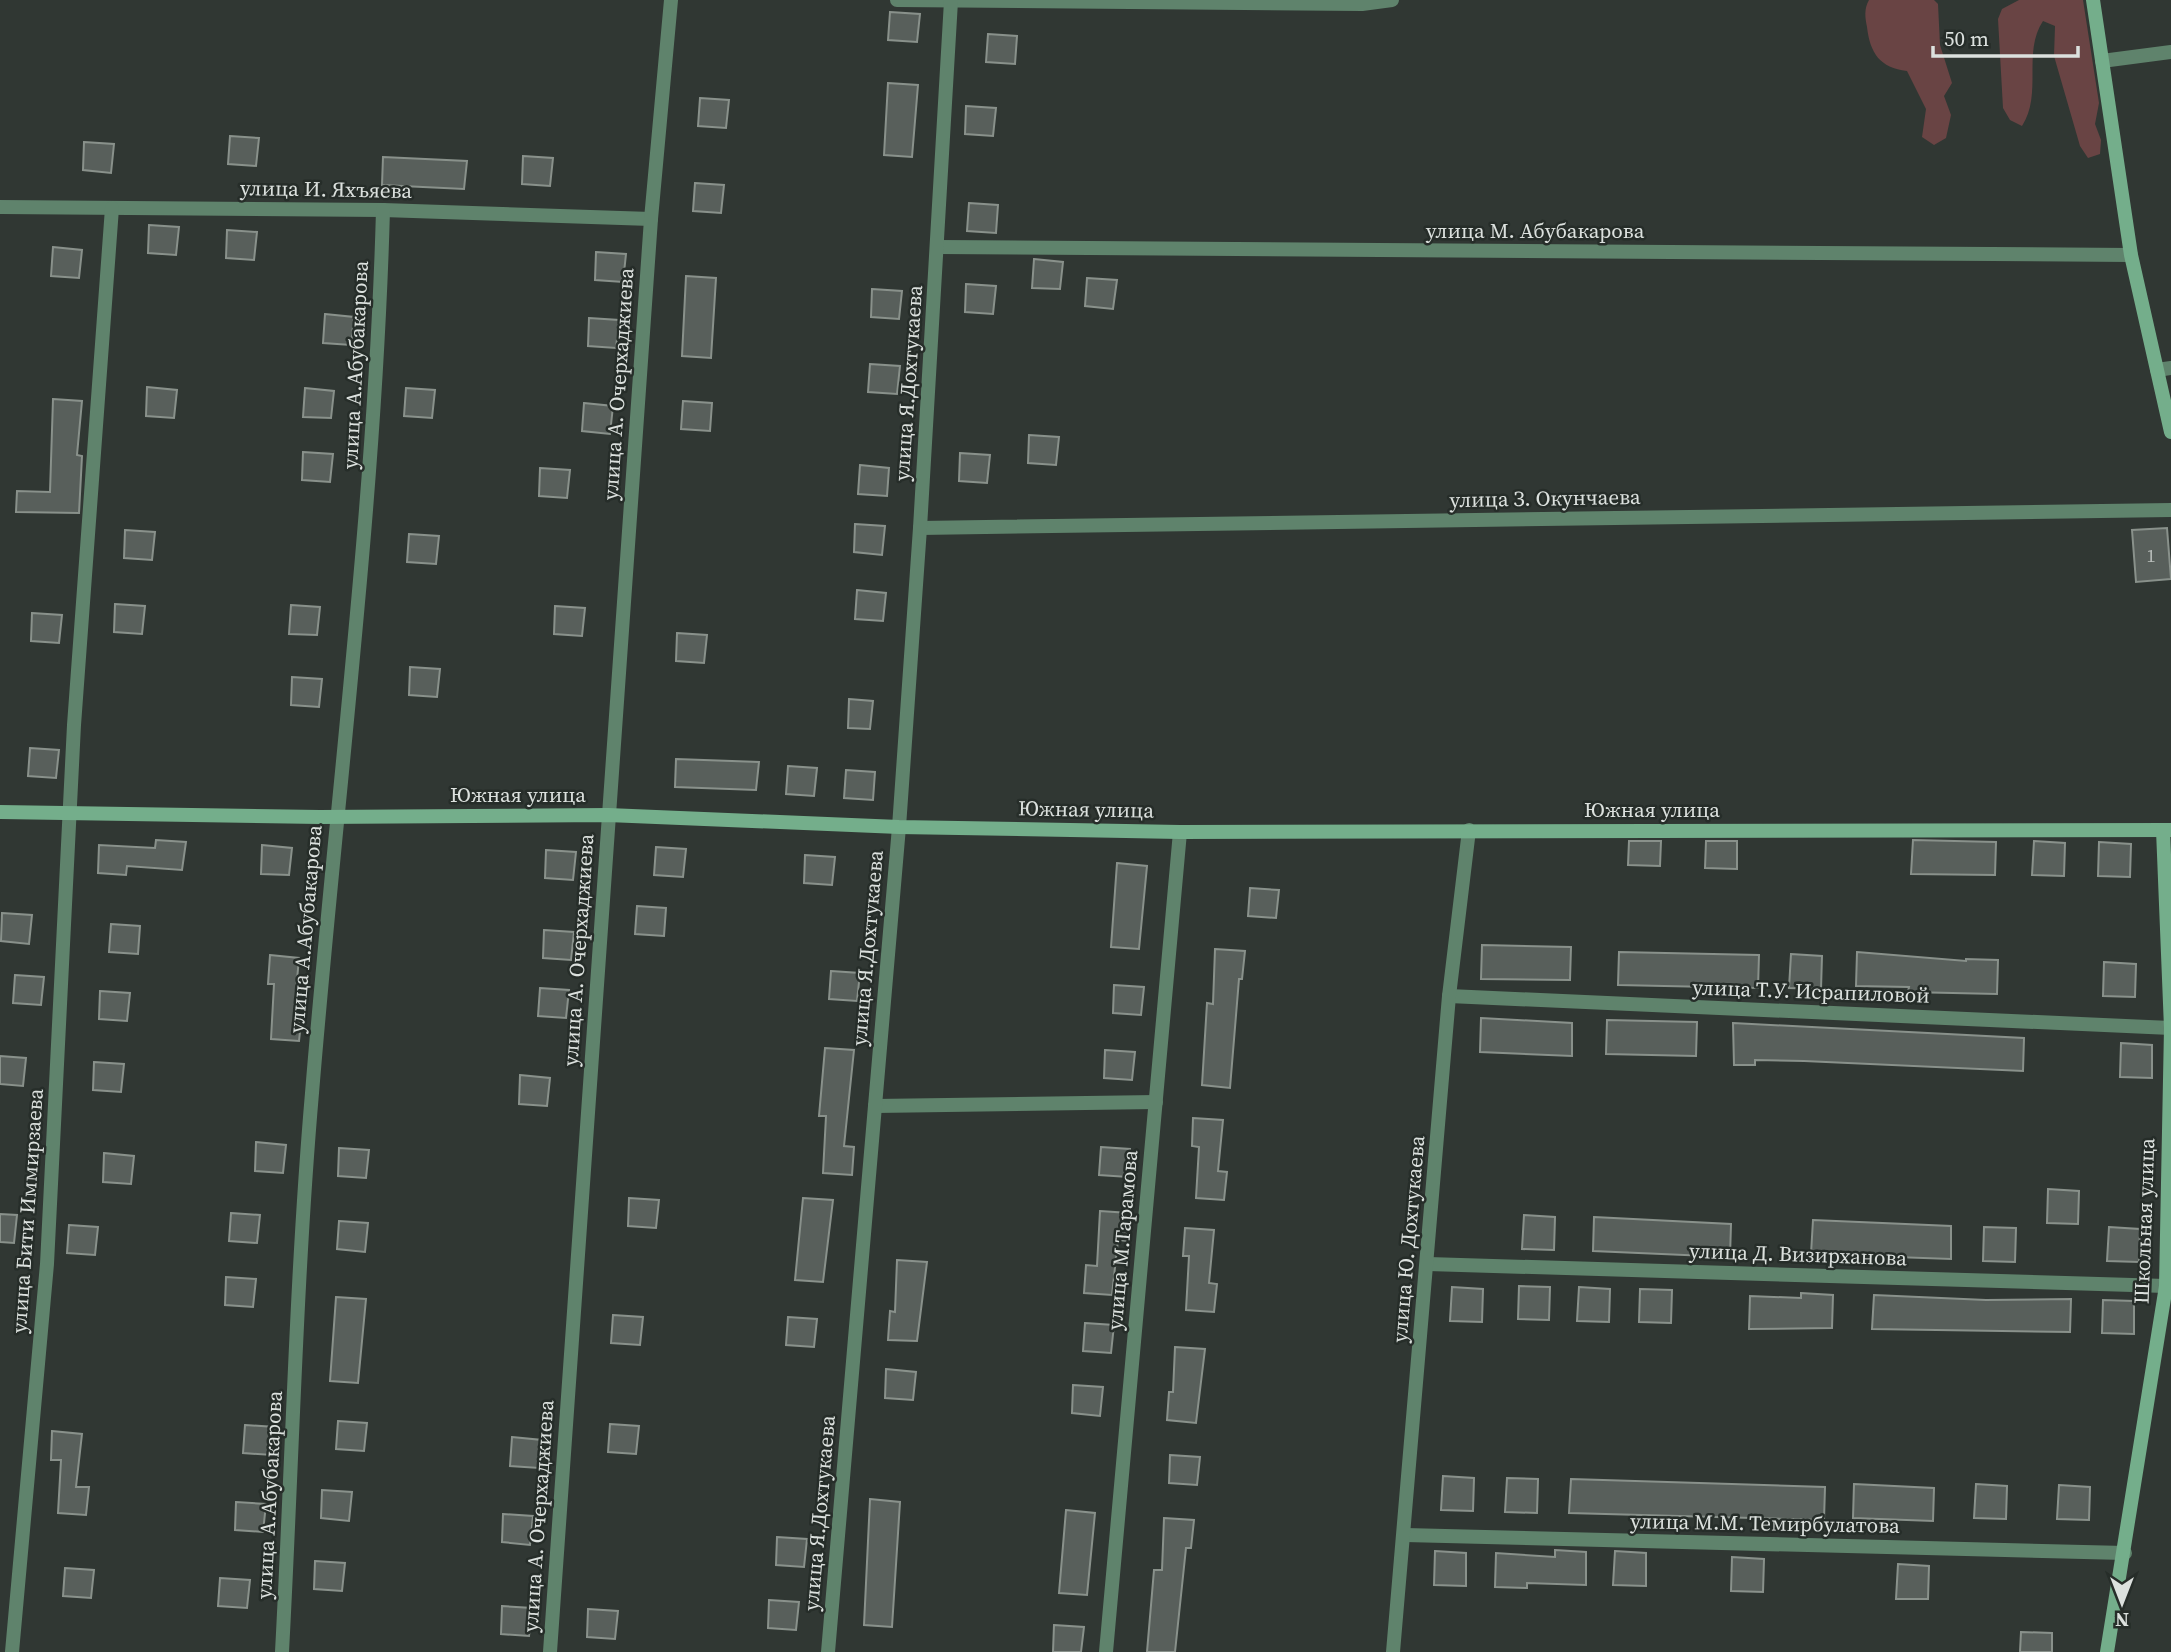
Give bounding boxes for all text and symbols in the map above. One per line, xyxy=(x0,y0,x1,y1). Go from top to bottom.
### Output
scale bar xyxy=(1933,14,2078,58)
text: 50 m xyxy=(1944,24,1989,53)
street label: улица И. Яхъяева xyxy=(240,173,413,205)
street label: улица М. Абубакарова xyxy=(1426,216,1645,245)
street label: улица А.Абубакарова xyxy=(335,260,375,470)
street label: улица А. Очерхаджиева xyxy=(595,267,641,501)
street label: улица Я.Дохтукаева xyxy=(887,284,929,482)
street label: улица З. Окунчаева xyxy=(1449,482,1641,514)
house number: 1 xyxy=(2147,543,2156,568)
street label: Южная улица xyxy=(450,780,586,809)
street label: Южная улица xyxy=(1018,793,1155,825)
street label: Южная улица xyxy=(1584,795,1720,824)
street label: улица А.Абубакарова xyxy=(281,823,329,1034)
street label: улица А. Очерхаджиева xyxy=(555,833,601,1067)
street label: улица Я.Дохтукаева xyxy=(844,849,890,1047)
street label: улица Т.У. Исрапиловой xyxy=(1692,972,1930,1010)
street label: улица Бити Иммирзаева xyxy=(4,1087,50,1334)
street label: улица Ю. Дохтукаева xyxy=(1384,1134,1432,1344)
street label: Школьная улица xyxy=(2127,1137,2161,1304)
street label: улица М.Тарамова xyxy=(1100,1148,1144,1331)
street label: улица Д. Визирханова xyxy=(1688,1236,1908,1272)
street label: улица А.Абубакарова xyxy=(249,1390,289,1600)
street label: улица А. Очерхаджиева xyxy=(515,1399,561,1633)
street label: улица Я.Дохтукаева xyxy=(796,1414,842,1612)
street label: улица М.М. Темирбулатова xyxy=(1630,1506,1900,1540)
north arrow xyxy=(2087,1568,2157,1638)
text: N xyxy=(2115,1607,2129,1633)

